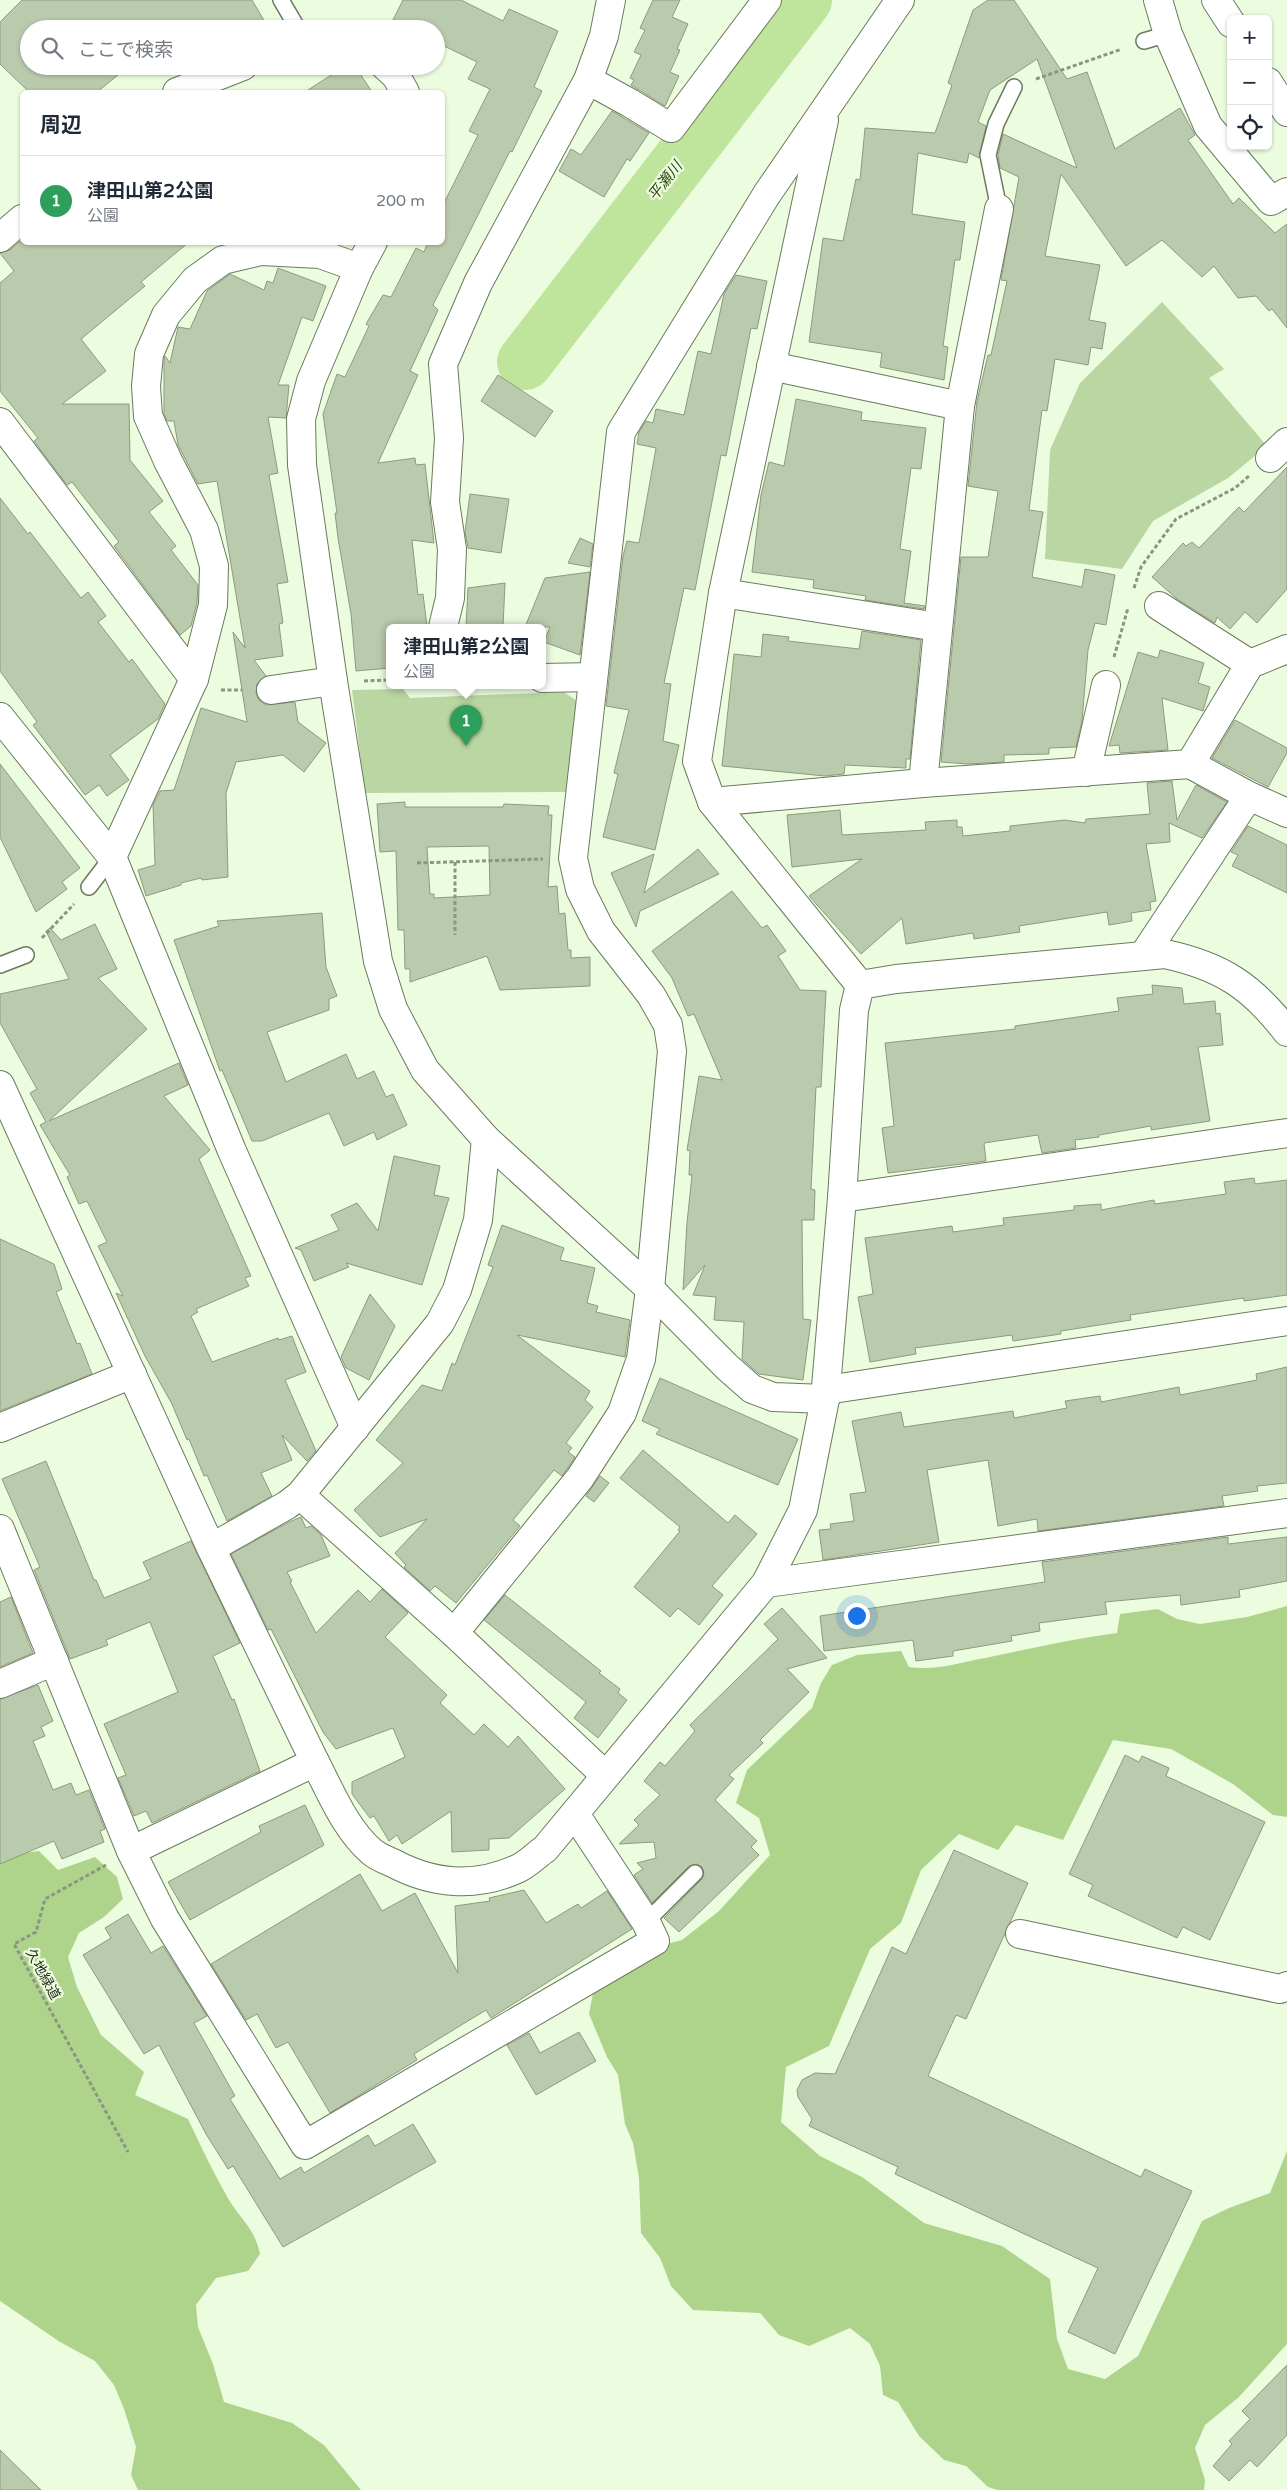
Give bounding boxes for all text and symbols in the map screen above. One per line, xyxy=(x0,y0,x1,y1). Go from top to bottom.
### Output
map controls xyxy=(1227,15,1272,150)
button: + xyxy=(1227,15,1272,60)
search box xyxy=(20,20,445,75)
icon: search xyxy=(38,34,66,62)
text: ここで検索 xyxy=(78,39,173,61)
button: − xyxy=(1227,60,1272,105)
button: locate xyxy=(1227,105,1272,150)
text: 周辺 xyxy=(40,113,82,138)
water label: 平瀬川 xyxy=(644,156,687,204)
text: 津田山第2公園 xyxy=(87,180,213,202)
text: 1 xyxy=(51,191,61,211)
text: 200 m xyxy=(376,191,425,211)
text: 公園 xyxy=(87,206,119,226)
popup xyxy=(386,624,546,689)
text: 津田山第2公園 xyxy=(403,636,529,658)
text: 公園 xyxy=(403,662,435,682)
pin: 1 xyxy=(450,705,482,746)
your location xyxy=(844,1603,870,1629)
street label: 久地緑道 xyxy=(22,1945,64,2003)

